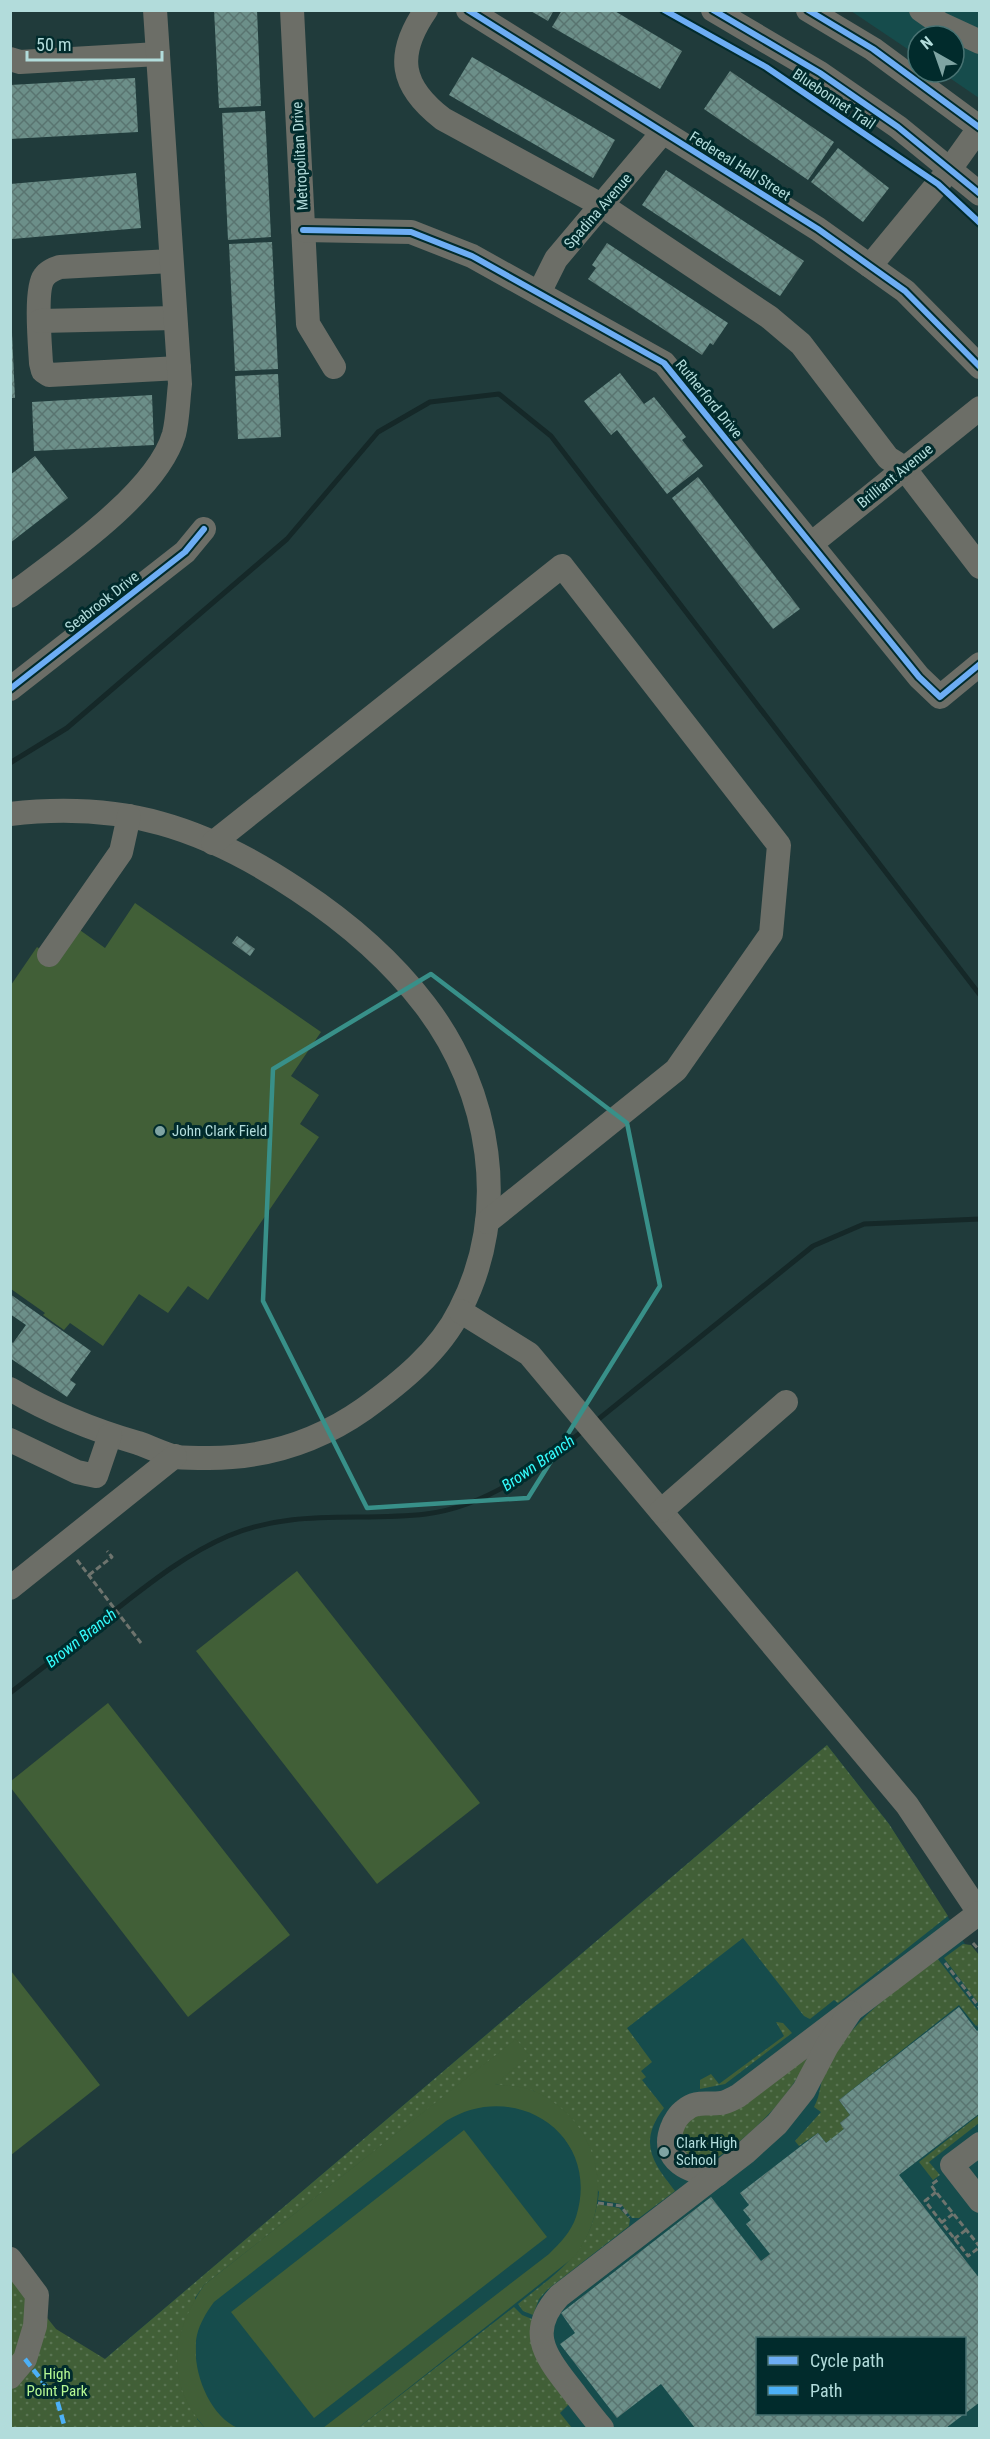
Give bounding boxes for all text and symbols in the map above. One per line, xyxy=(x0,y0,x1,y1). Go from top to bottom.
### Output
scale bar xyxy=(27,24,162,62)
north arrow xyxy=(906,24,966,84)
text: N xyxy=(917,32,937,53)
text: 50 m xyxy=(36,34,71,55)
street label: Bluebonnet Trail xyxy=(789,65,879,133)
street label: Metropolitan Drive xyxy=(288,101,312,211)
street label: Federeal Hall Street xyxy=(686,128,794,204)
street label: Spadina Avenue xyxy=(560,170,636,252)
street label: Rutherford Drive xyxy=(672,356,746,442)
street label: Brilliant Avenue xyxy=(854,440,936,512)
street label: Seabrook Drive xyxy=(61,568,143,636)
place label: John Clark Field xyxy=(172,1122,267,1140)
marker: John Clark Field xyxy=(153,1124,167,1138)
water label: Brown Branch xyxy=(498,1431,578,1495)
water label: Brown Branch xyxy=(42,1604,120,1672)
place label: Clark High School xyxy=(676,2134,737,2169)
marker: Clark High School xyxy=(657,2145,671,2159)
legend xyxy=(756,2337,966,2415)
text: Cycle path xyxy=(810,2350,884,2371)
park label: High Point Park xyxy=(26,2365,88,2400)
text: Path xyxy=(810,2380,843,2401)

